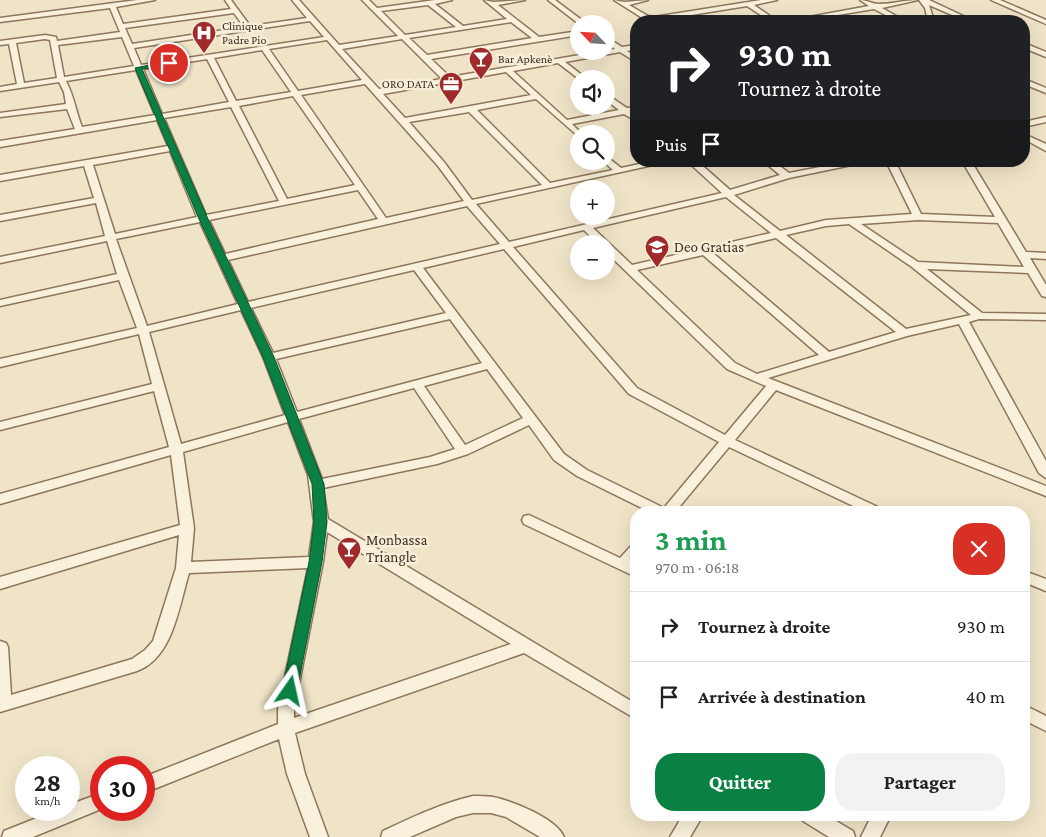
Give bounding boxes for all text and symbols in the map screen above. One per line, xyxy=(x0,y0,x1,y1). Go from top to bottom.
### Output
north arrow xyxy=(570,15,615,60)
map controls xyxy=(570,15,615,280)
place label: Clinique Padre Pio xyxy=(222,19,266,47)
hospital icon: Clinique Padre Pio xyxy=(191,20,217,54)
icon: right xyxy=(655,35,720,100)
text: 930 m xyxy=(738,35,831,74)
pin xyxy=(148,42,190,84)
bar icon: Bar Apkenè xyxy=(468,46,494,80)
icon: arrive xyxy=(155,49,183,77)
place label: Bar Apkenè xyxy=(498,52,552,66)
button: sound xyxy=(570,70,615,115)
office icon: ORO DATA xyxy=(438,71,464,105)
text: Tournez à droite xyxy=(738,76,881,101)
place label: ORO DATA xyxy=(382,77,434,91)
button: search xyxy=(570,125,615,170)
icon: arrive xyxy=(697,130,725,158)
text: Puis xyxy=(655,134,687,155)
button: + xyxy=(570,180,615,225)
school or university icon: Deo Gratias xyxy=(644,234,670,268)
button: − xyxy=(570,235,615,280)
place label: Deo Gratias xyxy=(674,239,744,255)
text: 3 min xyxy=(655,523,727,556)
button: close xyxy=(953,523,1005,575)
place label: Monbassa Triangle xyxy=(366,532,427,566)
bar icon: Monbassa Triangle xyxy=(336,536,362,570)
text: 970 m · 06:18 xyxy=(655,559,739,576)
icon: right xyxy=(655,613,683,641)
text: Tournez à droite xyxy=(698,616,830,637)
text: 930 m xyxy=(957,616,1005,637)
position arrow xyxy=(263,664,315,716)
icon: arrive xyxy=(655,683,683,711)
text: Arrivée à destination xyxy=(698,686,866,707)
text: 40 m xyxy=(966,686,1005,707)
button: Quitter xyxy=(655,753,825,811)
button: Partager xyxy=(835,753,1005,811)
speed limit sign: 30 xyxy=(90,756,155,821)
text: 28 xyxy=(34,769,61,796)
text: km/h xyxy=(35,794,60,808)

